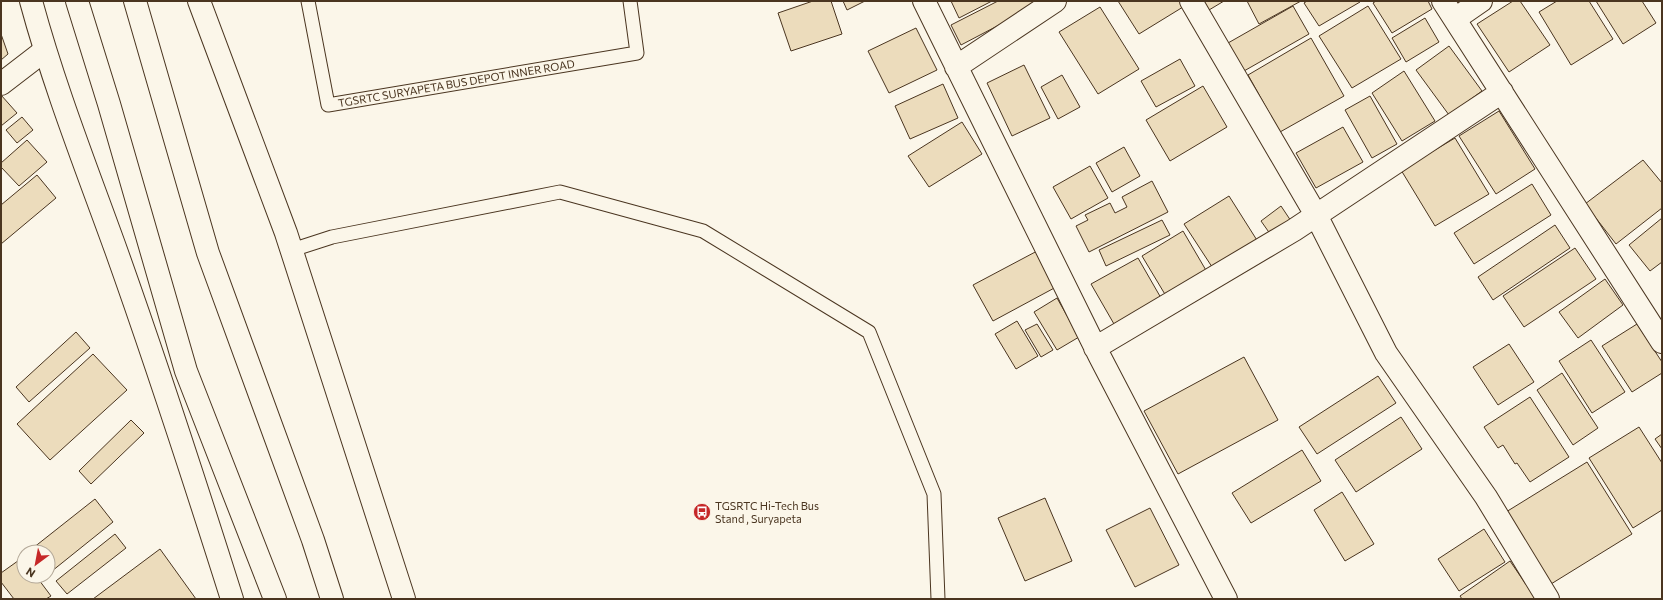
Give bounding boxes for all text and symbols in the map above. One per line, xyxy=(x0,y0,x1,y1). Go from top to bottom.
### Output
street label: TGSRTC SURYAPETA BUS DEPOT INNER ROAD xyxy=(337,57,575,109)
place label: TGSRTC Hi-Tech Bus Stand , Suryapeta xyxy=(715,499,819,525)
bus stop icon: TGSRTC Hi-Tech Bus Stand , Suryapeta xyxy=(692,502,712,522)
north arrow xyxy=(16,544,56,584)
text: N xyxy=(23,565,37,581)

